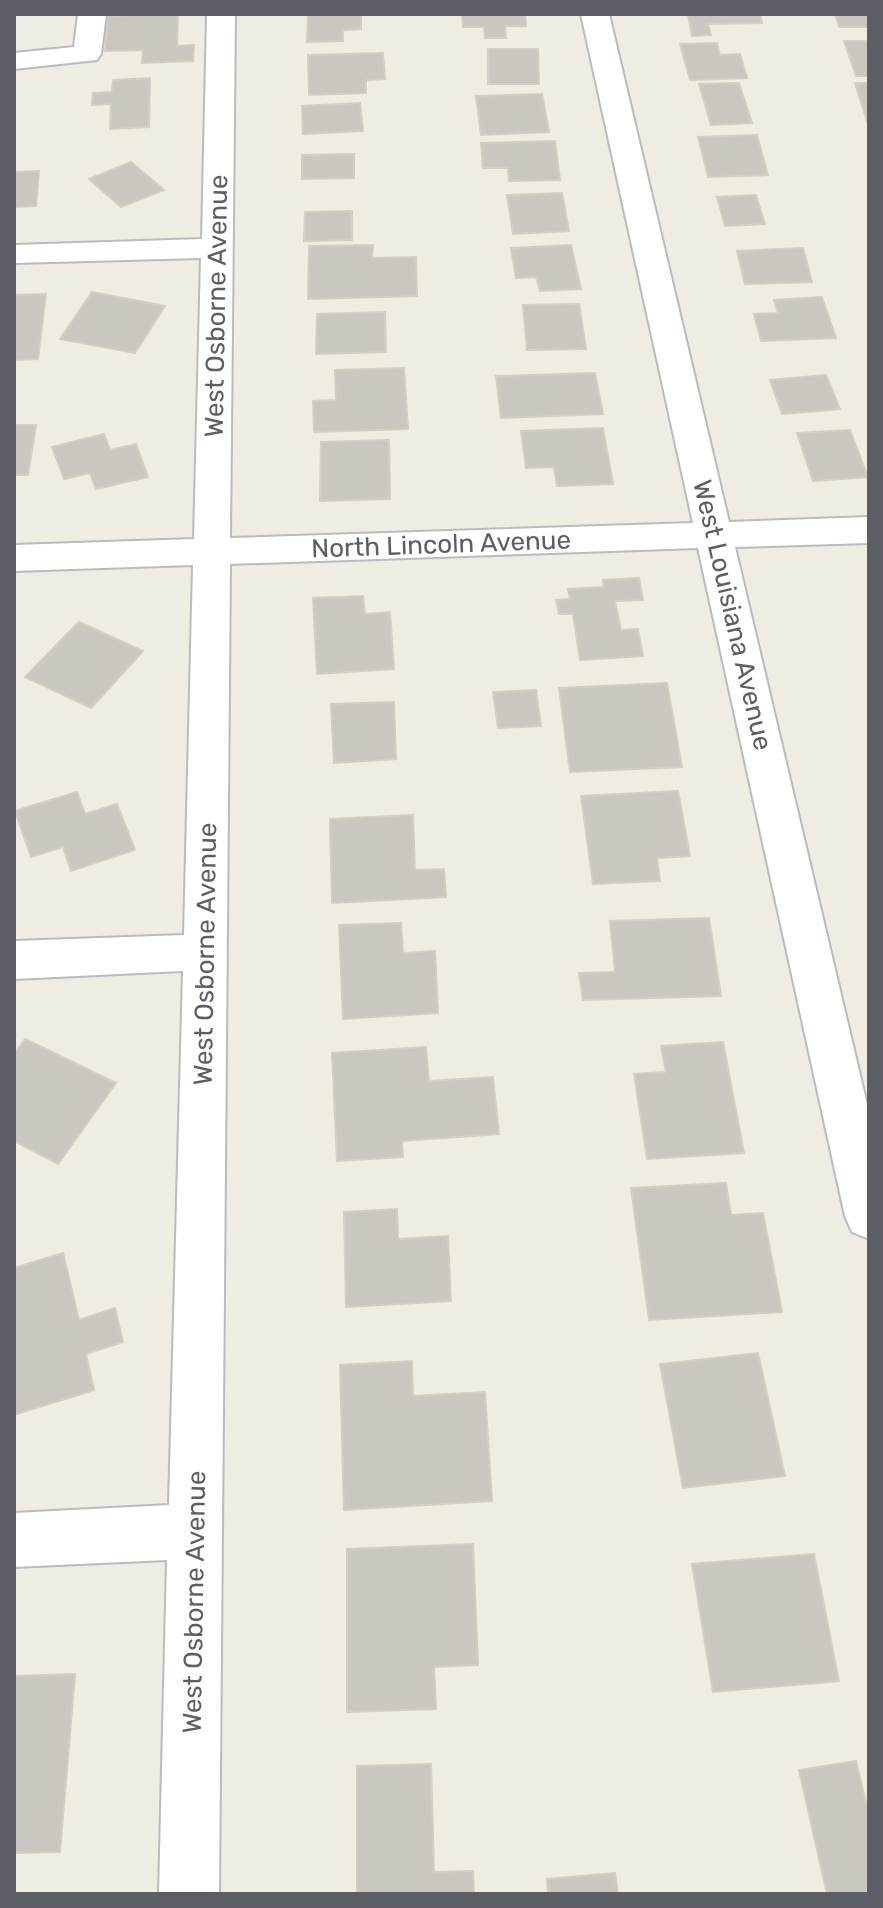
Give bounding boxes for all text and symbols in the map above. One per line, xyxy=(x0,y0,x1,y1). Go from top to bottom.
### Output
street label: West Osborne Avenue xyxy=(199,174,234,438)
street label: West Louisiana Avenue xyxy=(686,477,779,753)
street label: North Lincoln Avenue xyxy=(311,524,571,565)
street label: West Osborne Avenue xyxy=(188,822,223,1086)
street label: West Osborne Avenue xyxy=(177,1470,212,1734)

